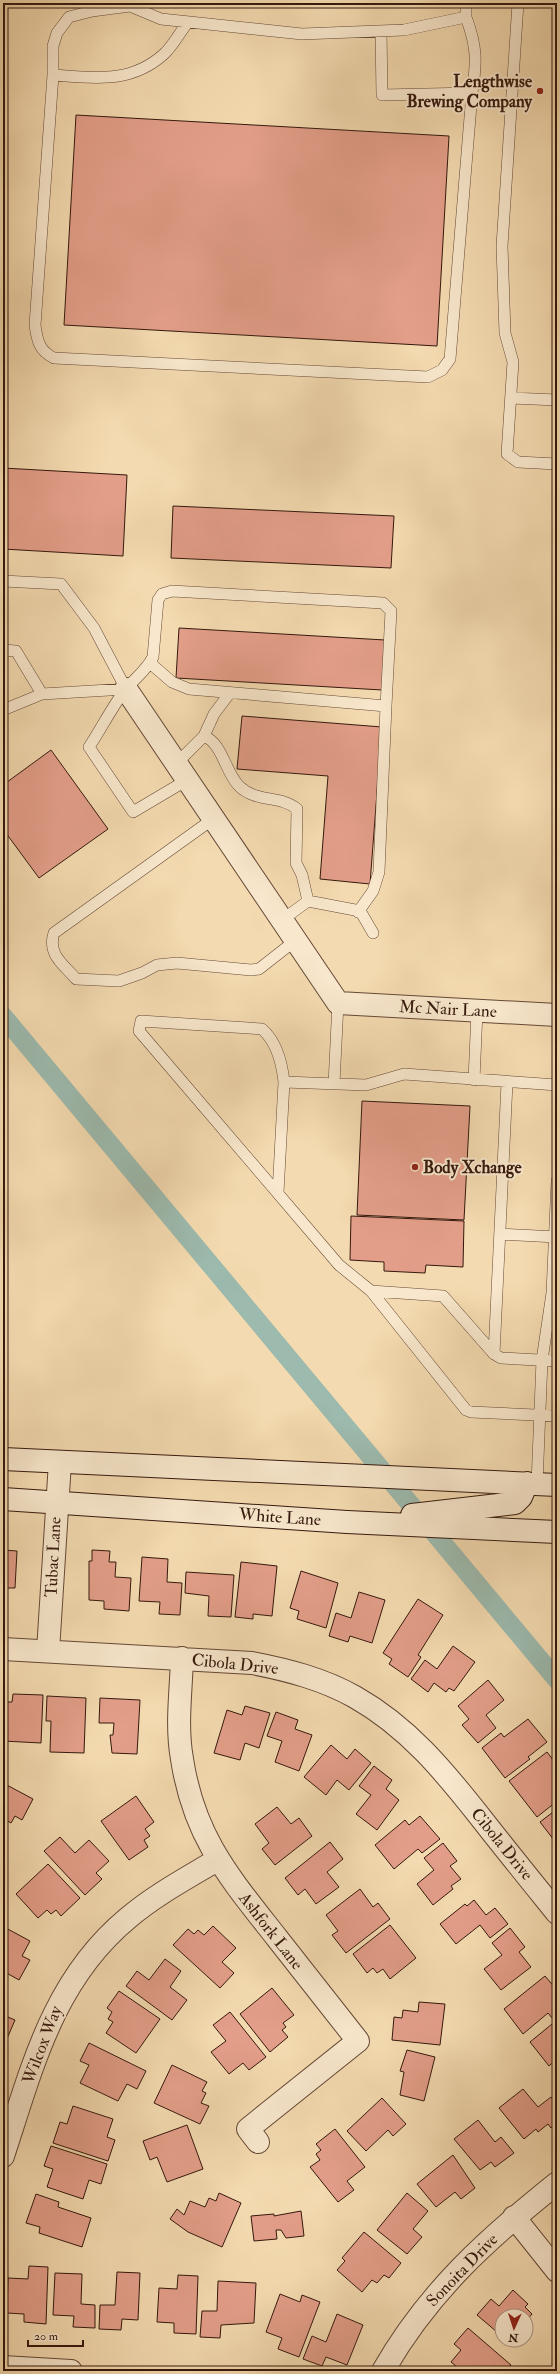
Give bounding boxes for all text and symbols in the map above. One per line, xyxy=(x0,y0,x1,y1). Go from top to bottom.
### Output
place label: Lengthwise Brewing Company xyxy=(406,71,533,113)
marker: Lengthwise Brewing Company xyxy=(535,86,545,96)
street label: Mc Nair Lane xyxy=(399,996,497,1022)
place label: Body Xchange xyxy=(423,1157,522,1179)
marker: Body Xchange xyxy=(410,1162,420,1172)
street label: White Lane xyxy=(237,1504,322,1530)
street label: Tubac Lane xyxy=(40,1516,66,1598)
street label: Cibola Drive xyxy=(191,1649,279,1679)
street label: Cibola Drive xyxy=(466,1804,538,1884)
street label: Ashfork Lane xyxy=(234,1887,308,1974)
street label: Wilcox Way xyxy=(17,2002,68,2088)
street label: Sonoita Drive xyxy=(422,2229,502,2311)
north arrow xyxy=(494,2308,534,2348)
scale bar xyxy=(28,2322,83,2348)
text: 20 m xyxy=(34,2329,59,2344)
text: N xyxy=(507,2331,520,2344)

